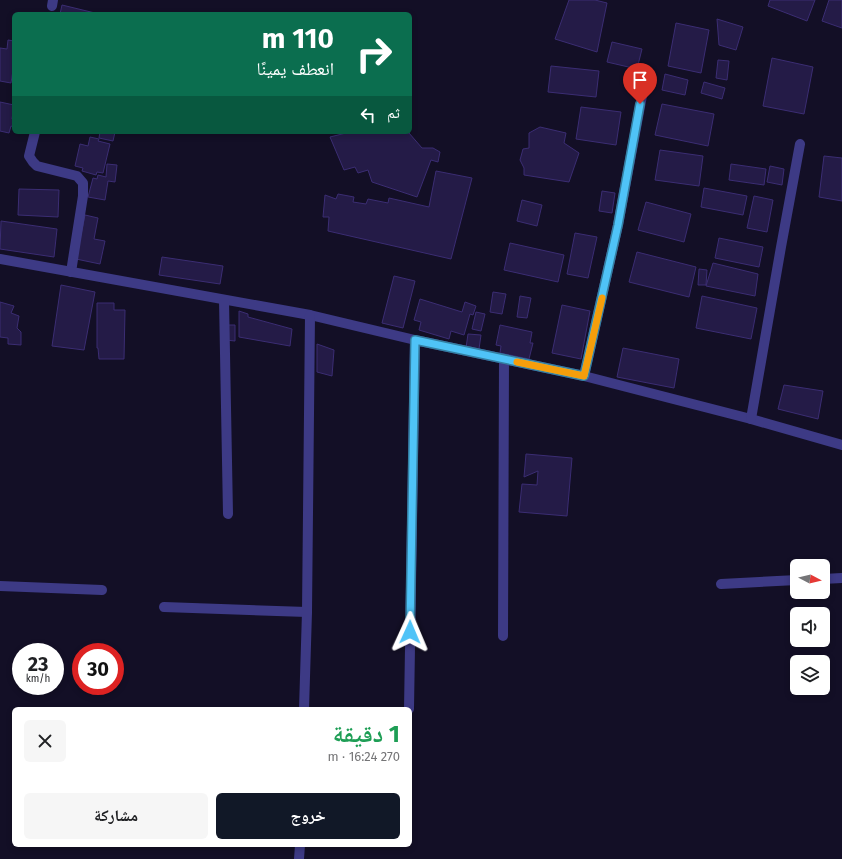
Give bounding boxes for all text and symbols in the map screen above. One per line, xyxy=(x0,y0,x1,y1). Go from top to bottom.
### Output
text: 110 m xyxy=(262,22,334,55)
icon: right xyxy=(348,28,400,80)
text: انعطف يمينًا xyxy=(257,58,334,80)
pin xyxy=(623,63,657,104)
icon: arrive xyxy=(629,69,651,91)
icon: left xyxy=(357,104,379,126)
text: ثم xyxy=(387,104,400,122)
north arrow xyxy=(790,559,830,599)
map controls xyxy=(790,559,830,695)
button: sound xyxy=(790,607,830,647)
position arrow xyxy=(389,611,431,653)
speed limit sign: 30 xyxy=(72,643,124,695)
text: 23 xyxy=(28,652,48,676)
button: layers xyxy=(790,655,830,695)
text: km/h xyxy=(26,673,50,685)
button: close xyxy=(24,720,66,762)
text: 1 دقيقة xyxy=(333,720,400,748)
text: 270 m · 16:24 xyxy=(328,749,400,764)
button: مشاركة xyxy=(24,793,208,839)
button: خروج xyxy=(216,793,400,839)

